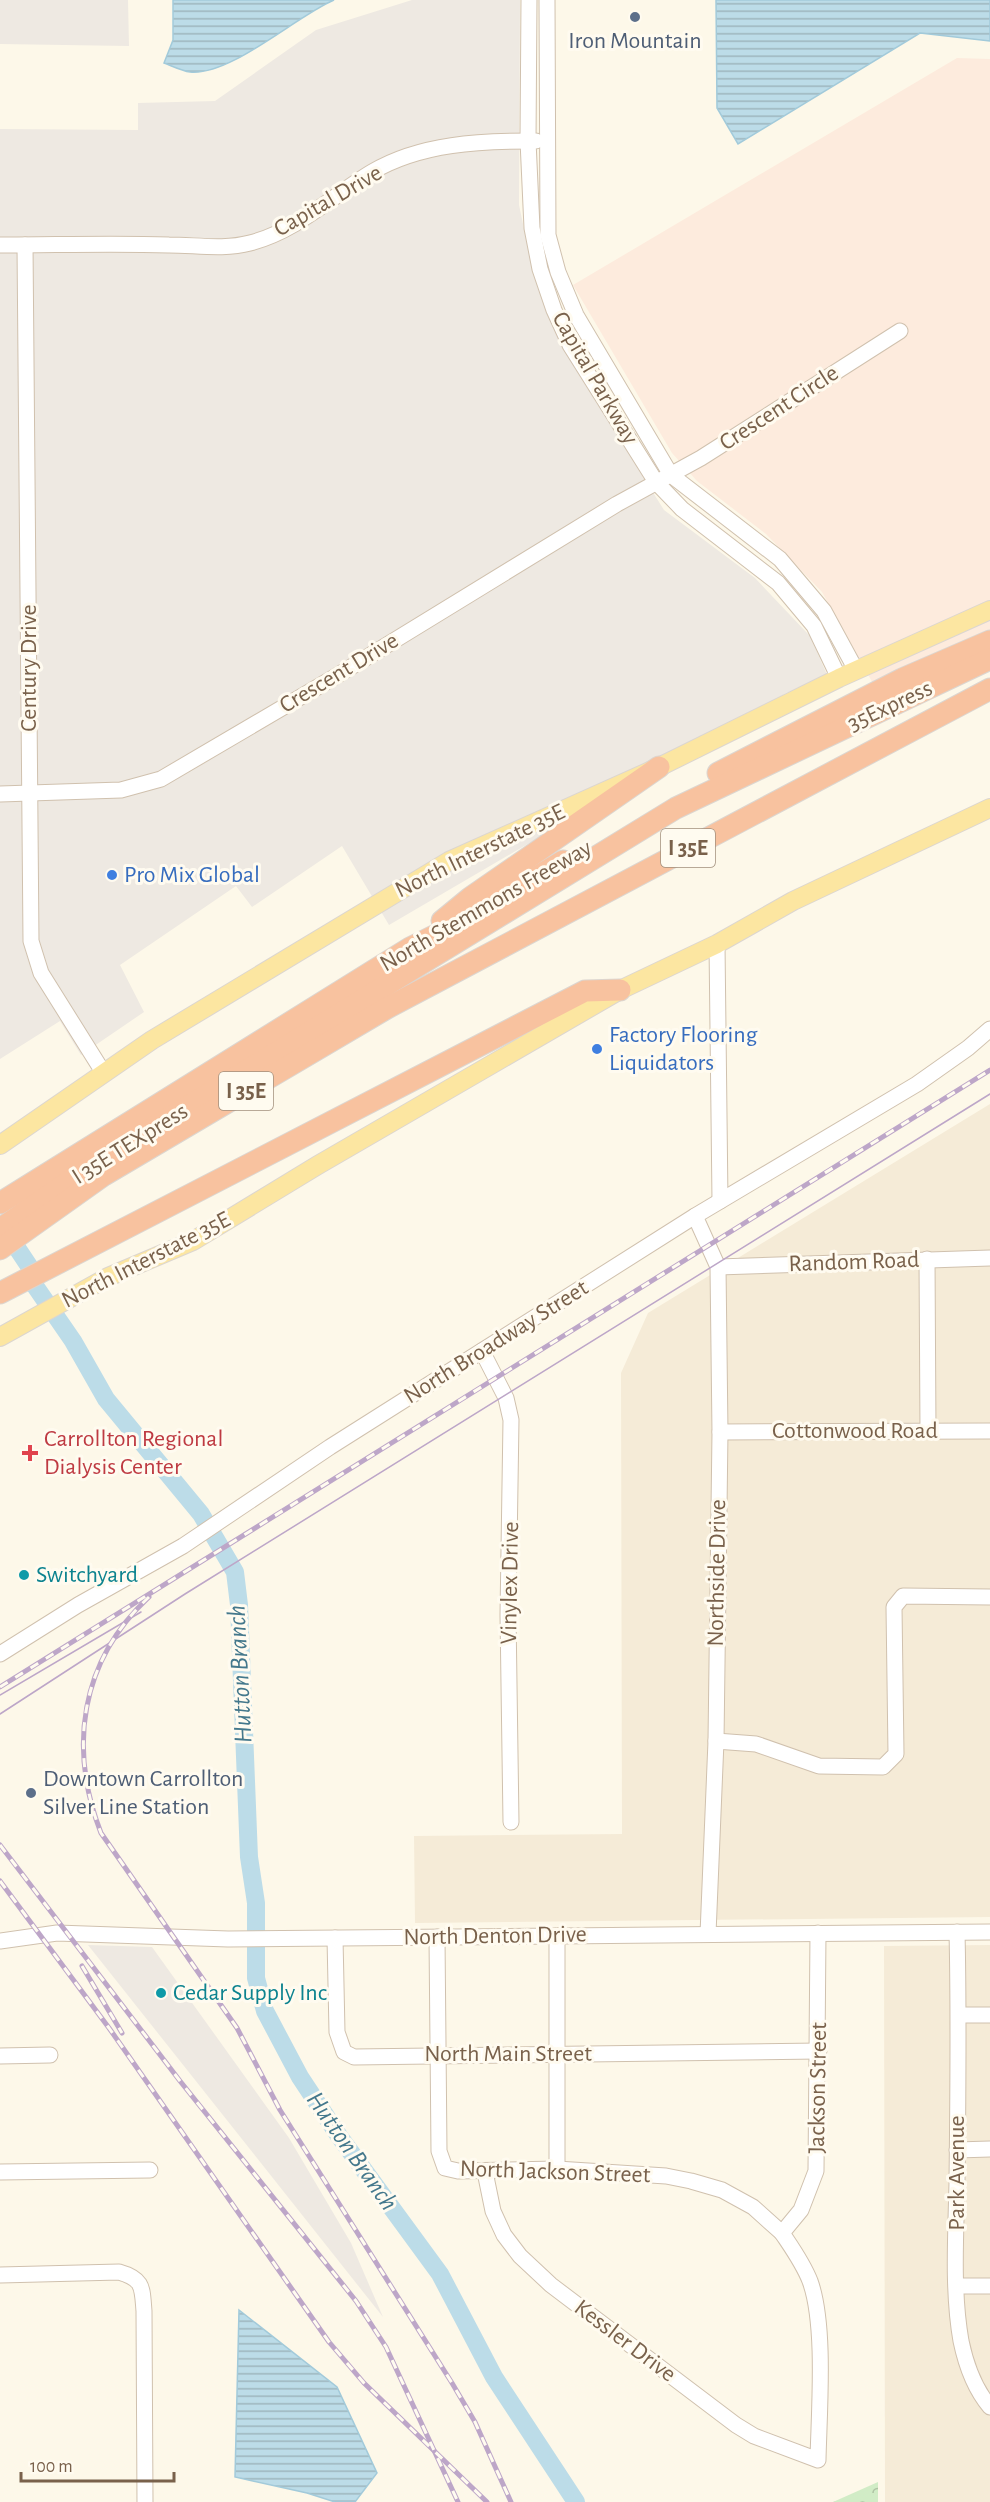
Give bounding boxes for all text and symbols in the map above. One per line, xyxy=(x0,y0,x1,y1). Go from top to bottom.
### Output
marker: Iron Mountain xyxy=(628,10,642,24)
place label: Iron Mountain xyxy=(568,29,702,53)
street label: Capital Drive xyxy=(270,161,386,241)
street label: Capital Parkway xyxy=(547,308,643,448)
street label: Crescent Circle xyxy=(715,361,843,455)
street label: Century Drive xyxy=(17,604,41,732)
street label: Crescent Drive xyxy=(275,628,403,718)
street label: 35Express xyxy=(844,676,936,736)
street label: North Interstate 35E xyxy=(391,799,569,902)
road number: I 35E xyxy=(661,829,715,867)
street label: North Stemmons Freeway xyxy=(376,836,596,976)
place label: Pro Mix Global xyxy=(124,863,260,887)
marker: Pro Mix Global xyxy=(105,868,119,882)
place label: Factory Flooring Liquidators xyxy=(609,1023,758,1075)
marker: Factory Flooring Liquidators xyxy=(590,1042,604,1056)
road number: I 35E xyxy=(219,1072,273,1110)
street label: I 35E TEXpress xyxy=(68,1099,192,1189)
street label: North Interstate 35E xyxy=(58,1207,234,1313)
street label: Random Road xyxy=(788,1248,920,1276)
street label: North Broadway Street xyxy=(400,1275,593,1408)
street label: Cottonwood Road xyxy=(772,1419,938,1443)
place label: Carrollton Regional Dialysis Center xyxy=(44,1427,223,1479)
marker: Carrollton Regional Dialysis Center xyxy=(21,1444,39,1462)
street label: Northside Drive xyxy=(704,1499,730,1647)
street label: Vinylex Drive xyxy=(497,1521,523,1645)
place label: Switchyard xyxy=(36,1563,138,1587)
marker: Switchyard xyxy=(17,1568,31,1582)
water label: Hutton Branch xyxy=(223,1604,257,1744)
place label: Downtown Carrollton Silver Line Station xyxy=(43,1767,244,1819)
marker: Downtown Carrollton Silver Line Station xyxy=(24,1786,38,1800)
street label: North Denton Drive xyxy=(403,1922,587,1950)
place label: Cedar Supply Inc xyxy=(173,1981,327,2005)
marker: Cedar Supply Inc xyxy=(154,1986,168,2000)
street label: Jackson Street xyxy=(805,2022,831,2154)
street label: North Main Street xyxy=(424,2042,592,2066)
water label: Hutton Branch xyxy=(302,2087,402,2215)
street label: Park Avenue xyxy=(945,2115,969,2231)
street label: North Jackson Street xyxy=(459,2157,651,2187)
street label: Kessler Drive xyxy=(570,2295,680,2387)
scale bar xyxy=(21,2445,174,2483)
text: 100 m xyxy=(30,2458,73,2476)

